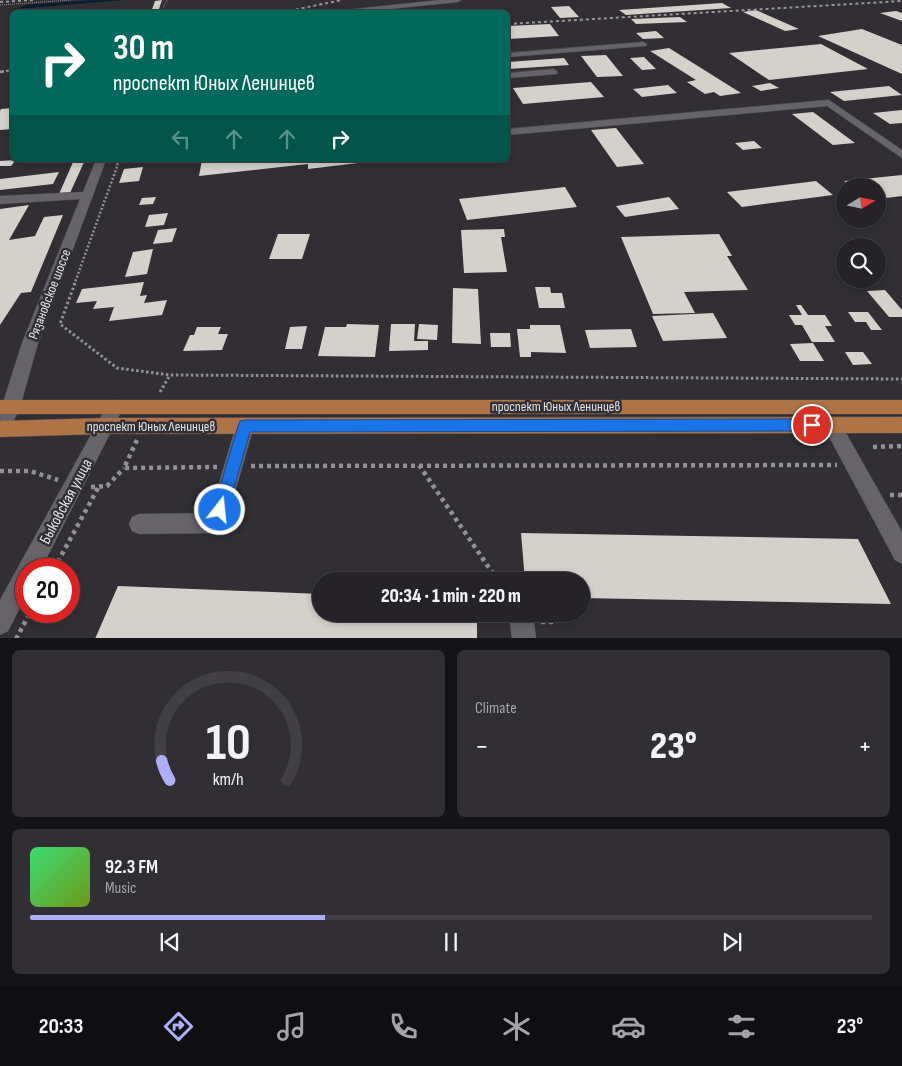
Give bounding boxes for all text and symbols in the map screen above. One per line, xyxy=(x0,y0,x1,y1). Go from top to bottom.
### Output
text: 30 m xyxy=(113,27,174,70)
icon: right xyxy=(30,30,95,95)
text: проспект Юных Ленинцев xyxy=(113,70,315,97)
icon: left xyxy=(167,125,195,153)
icon: ahead xyxy=(220,125,248,153)
icon: ahead xyxy=(273,125,301,153)
icon: right xyxy=(326,125,354,153)
north arrow xyxy=(836,178,886,228)
map controls xyxy=(836,178,886,288)
button: search xyxy=(836,238,886,288)
street label: Рязановское шоссе xyxy=(24,247,74,342)
street label: проспект Юных Ленинцев xyxy=(492,398,620,415)
pin xyxy=(791,404,833,446)
icon: arrive xyxy=(798,411,826,439)
street label: проспект Юных Ленинцев xyxy=(87,418,215,435)
street label: Быковская улица xyxy=(36,456,97,548)
position arrow xyxy=(193,483,245,535)
speed limit sign: 20 xyxy=(15,558,80,623)
text: 20:34 · 1 min · 220 m xyxy=(381,585,521,608)
text: Climate xyxy=(475,699,517,718)
text: 10 xyxy=(206,712,251,775)
text: 23° xyxy=(650,724,697,769)
text: − xyxy=(475,730,489,763)
text: + xyxy=(858,730,872,763)
text: km/h xyxy=(213,769,244,790)
text: 92.3 FM xyxy=(105,856,158,879)
text: Music xyxy=(105,879,136,898)
icon: previous xyxy=(156,928,184,956)
icon: pause xyxy=(437,928,465,956)
icon: next xyxy=(718,928,746,956)
icon: directions xyxy=(161,1009,196,1044)
icon: music xyxy=(274,1009,309,1044)
icon: phone xyxy=(386,1009,421,1044)
icon: climate xyxy=(499,1009,534,1044)
icon: car xyxy=(611,1009,646,1044)
icon: filters xyxy=(724,1009,759,1044)
text: 20:33 xyxy=(39,1013,83,1040)
text: 23° xyxy=(837,1013,863,1040)

